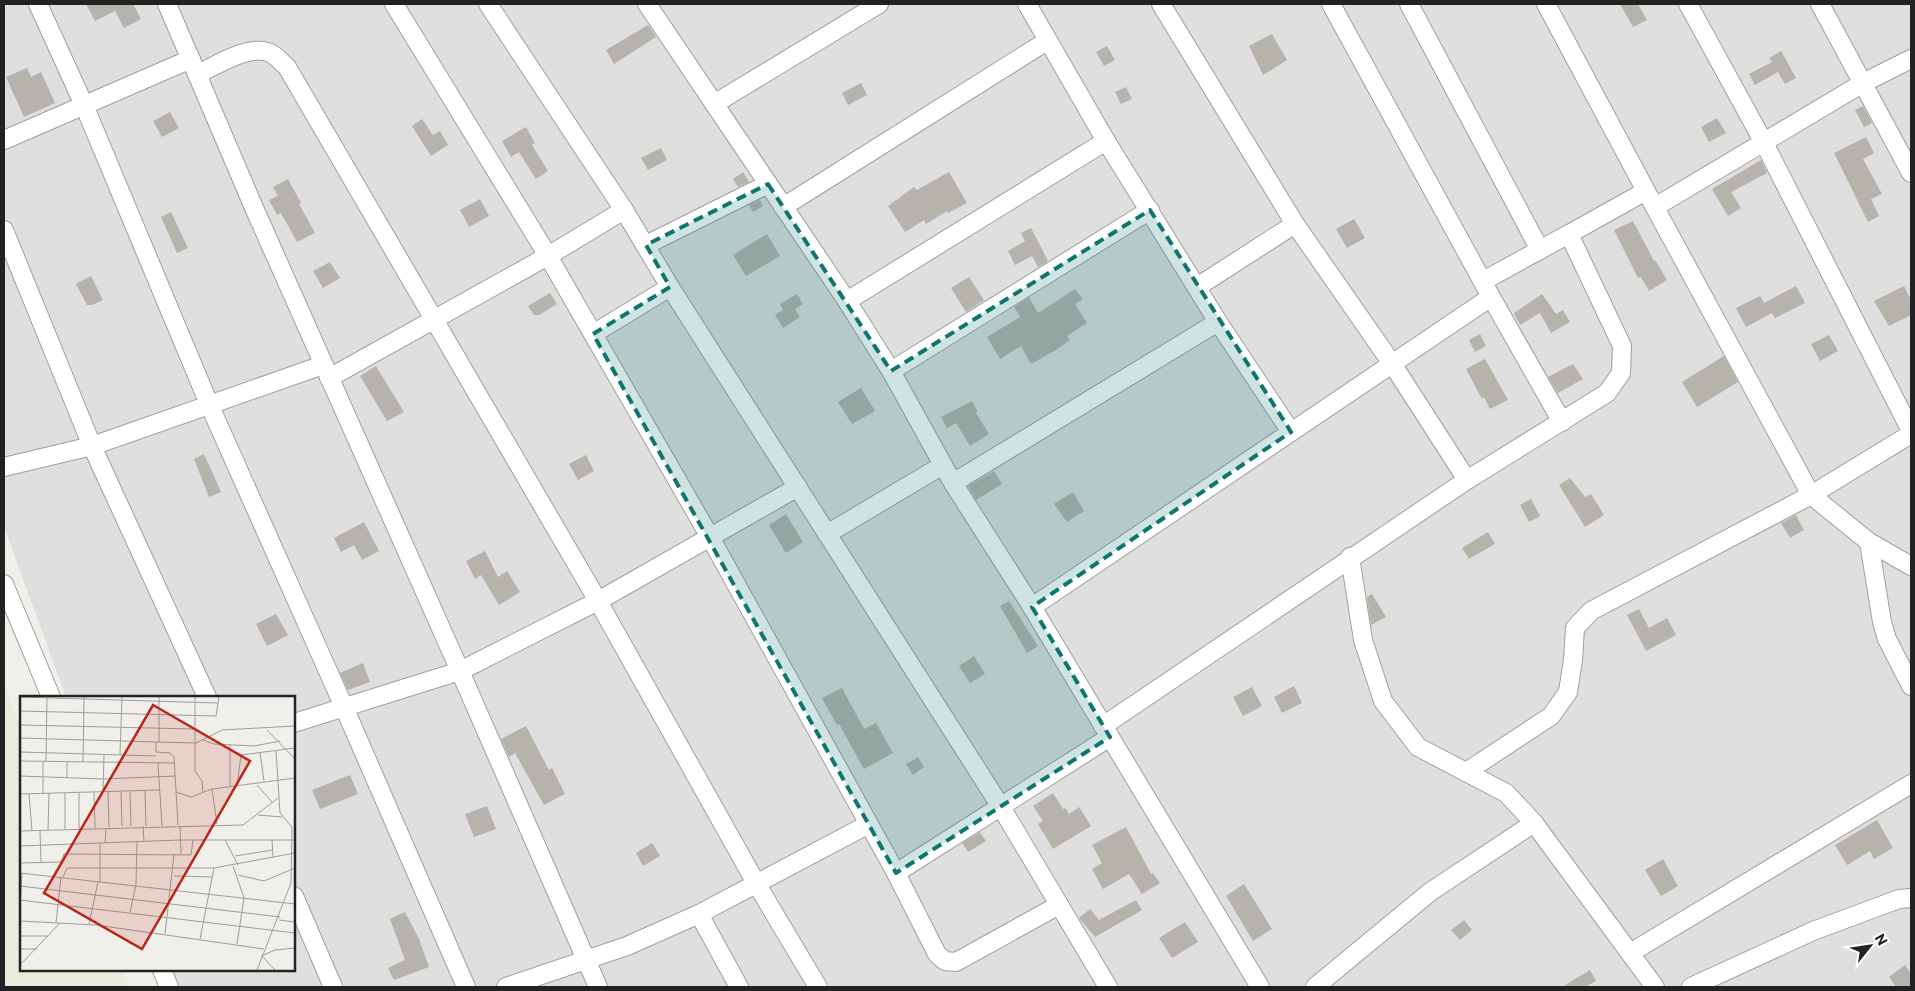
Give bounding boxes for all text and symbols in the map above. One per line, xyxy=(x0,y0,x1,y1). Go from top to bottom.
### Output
inset map xyxy=(20,696,295,971)
north arrow xyxy=(1845,921,1895,971)
text: N xyxy=(1872,930,1892,948)

